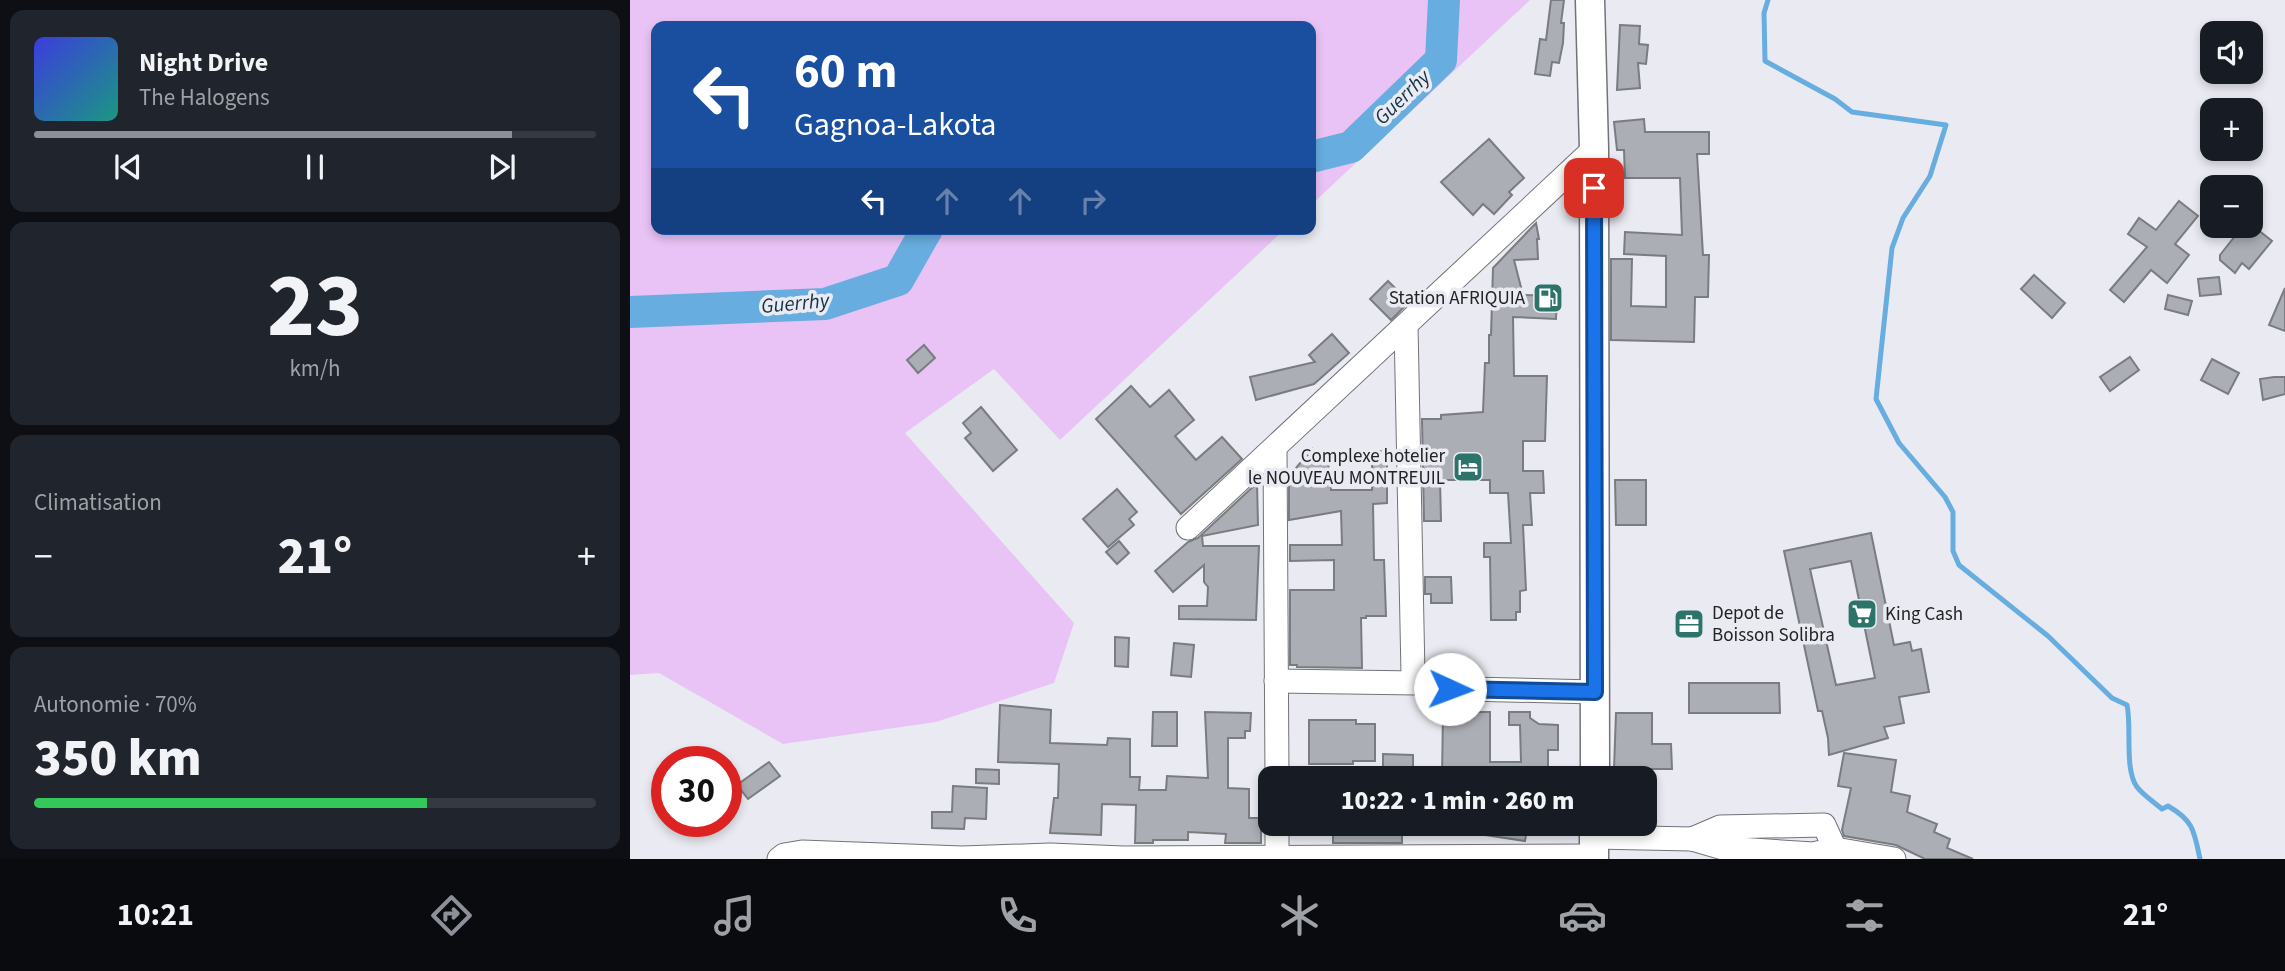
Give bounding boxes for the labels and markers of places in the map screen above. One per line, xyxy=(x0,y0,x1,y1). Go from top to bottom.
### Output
pin xyxy=(1564,158,1624,218)
fuel station icon: Station AFRIQUIA xyxy=(1531,281,1565,315)
place label: Station AFRIQUIA xyxy=(1389,285,1526,312)
place label: Complexe hotelier le NOUVEAU MONTREUIL xyxy=(1248,443,1445,492)
hotel icon: Complexe hotelier le NOUVEAU MONTREUIL xyxy=(1451,450,1485,484)
supermarket icon: King Cash xyxy=(1845,597,1879,631)
place label: Depot de Boisson Solibra xyxy=(1712,600,1835,649)
place label: King Cash xyxy=(1885,601,1963,628)
office icon: Depot de Boisson Solibra xyxy=(1672,607,1706,641)

